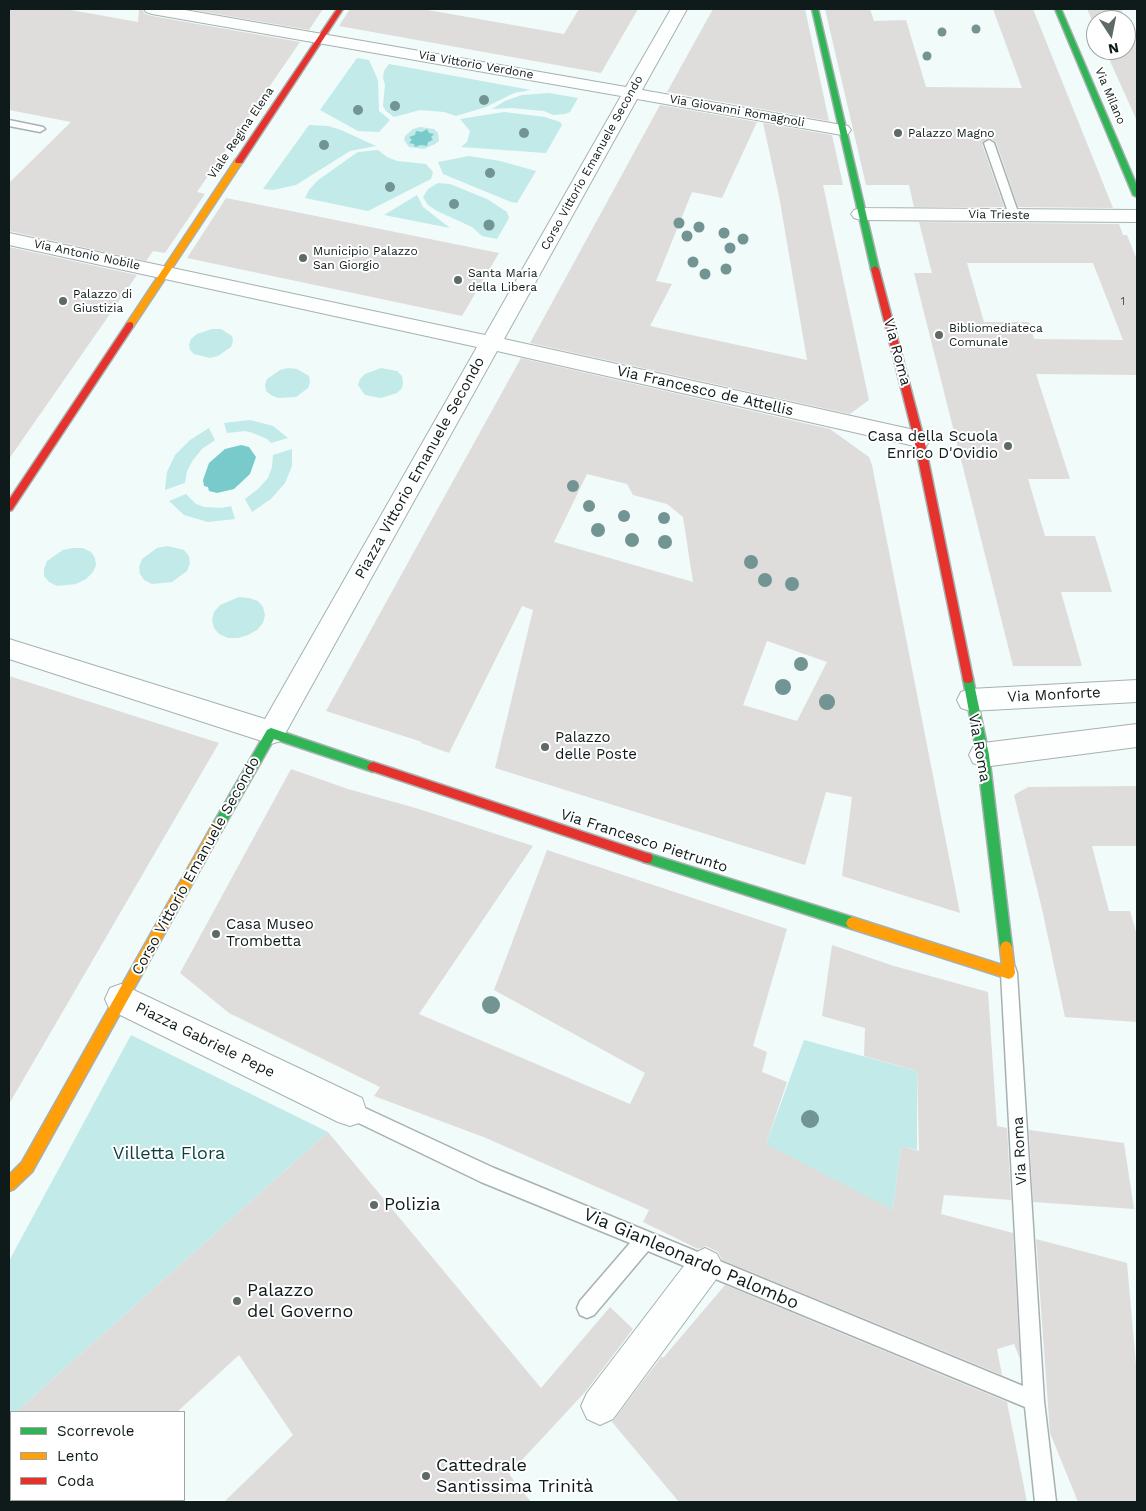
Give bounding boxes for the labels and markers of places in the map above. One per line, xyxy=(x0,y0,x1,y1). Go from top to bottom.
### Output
place label: Palazzo Magno xyxy=(908,126,995,140)
marker: Palazzo Magno xyxy=(892,127,904,139)
place label: Municipio Palazzo San Giorgio xyxy=(313,244,418,272)
marker: Municipio Palazzo San Giorgio xyxy=(297,252,309,264)
place label: Santa Maria della Libera xyxy=(468,266,537,294)
marker: Santa Maria della Libera xyxy=(452,274,464,286)
place label: Palazzo di Giustizia xyxy=(73,287,132,315)
marker: Palazzo di Giustizia xyxy=(57,295,69,307)
place label: Bibliomediateca Comunale xyxy=(949,321,1043,349)
marker: Bibliomediateca Comunale xyxy=(933,329,945,341)
place label: Casa della Scuola Enrico D'Ovidio xyxy=(868,428,998,463)
marker: Casa della Scuola Enrico D'Ovidio xyxy=(1002,440,1014,452)
place label: Palazzo delle Poste xyxy=(555,729,637,764)
marker: Palazzo delle Poste xyxy=(539,741,551,753)
place label: Casa Museo Trombetta xyxy=(226,916,314,951)
marker: Casa Museo Trombetta xyxy=(210,928,222,940)
place label: Polizia xyxy=(384,1194,441,1216)
marker: Polizia xyxy=(368,1199,380,1211)
place label: Palazzo del Governo xyxy=(247,1280,353,1322)
marker: Palazzo del Governo xyxy=(231,1295,243,1307)
place label: Cattedrale Santissima Trinità xyxy=(436,1455,594,1498)
marker: Cattedrale Santissima Trinità xyxy=(420,1470,432,1482)

